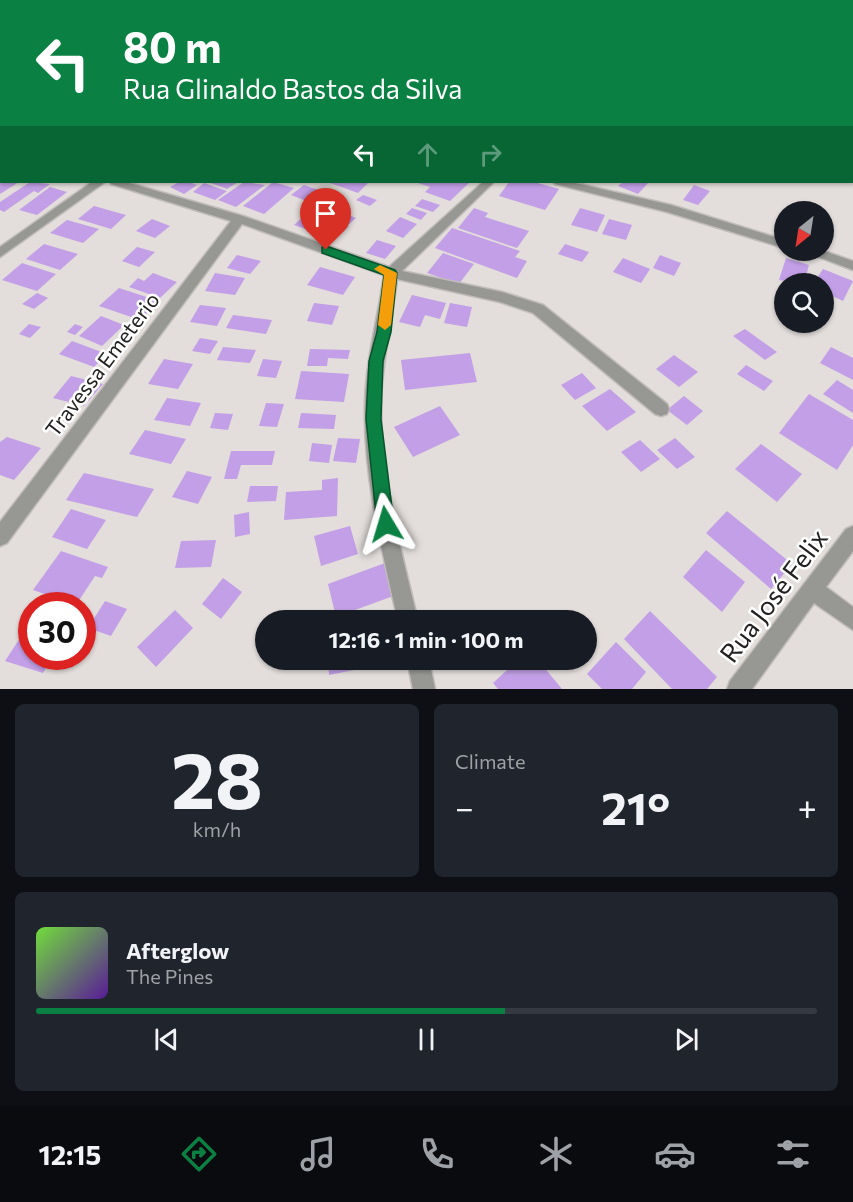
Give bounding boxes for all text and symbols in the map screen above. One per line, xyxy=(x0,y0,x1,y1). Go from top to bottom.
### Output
text: 80 m xyxy=(123,20,222,72)
icon: left xyxy=(24,24,102,102)
text: Rua Glinaldo Bastos da Silva xyxy=(123,72,462,105)
icon: left xyxy=(348,138,381,171)
icon: ahead xyxy=(411,138,444,171)
icon: right xyxy=(474,138,507,171)
pin xyxy=(300,188,351,250)
icon: arrive xyxy=(309,197,342,230)
north arrow xyxy=(774,201,834,261)
map controls xyxy=(774,201,834,333)
button: search xyxy=(774,273,834,333)
street label: Travessa Emeterio xyxy=(40,287,164,441)
position arrow xyxy=(354,492,418,556)
street label: Rua José Felix xyxy=(713,522,833,668)
speed limit sign: 30 xyxy=(18,592,96,670)
text: 12:16 · 1 min · 100 m xyxy=(328,626,524,653)
text: 28 xyxy=(171,730,263,825)
text: Climate xyxy=(455,749,525,773)
text: 21° xyxy=(601,779,670,834)
text: − xyxy=(455,786,474,827)
text: + xyxy=(798,786,817,827)
text: km/h xyxy=(193,817,241,841)
text: Afterglow xyxy=(126,937,229,964)
text: The Pines xyxy=(126,964,213,988)
icon: previous xyxy=(150,1023,183,1056)
icon: pause xyxy=(410,1023,443,1056)
icon: next xyxy=(670,1023,703,1056)
icon: directions xyxy=(178,1133,220,1175)
icon: music xyxy=(297,1133,339,1175)
icon: phone xyxy=(416,1133,458,1175)
icon: climate xyxy=(535,1133,577,1175)
icon: car xyxy=(654,1133,696,1175)
icon: filters xyxy=(772,1133,814,1175)
text: 12:15 xyxy=(38,1138,101,1171)

